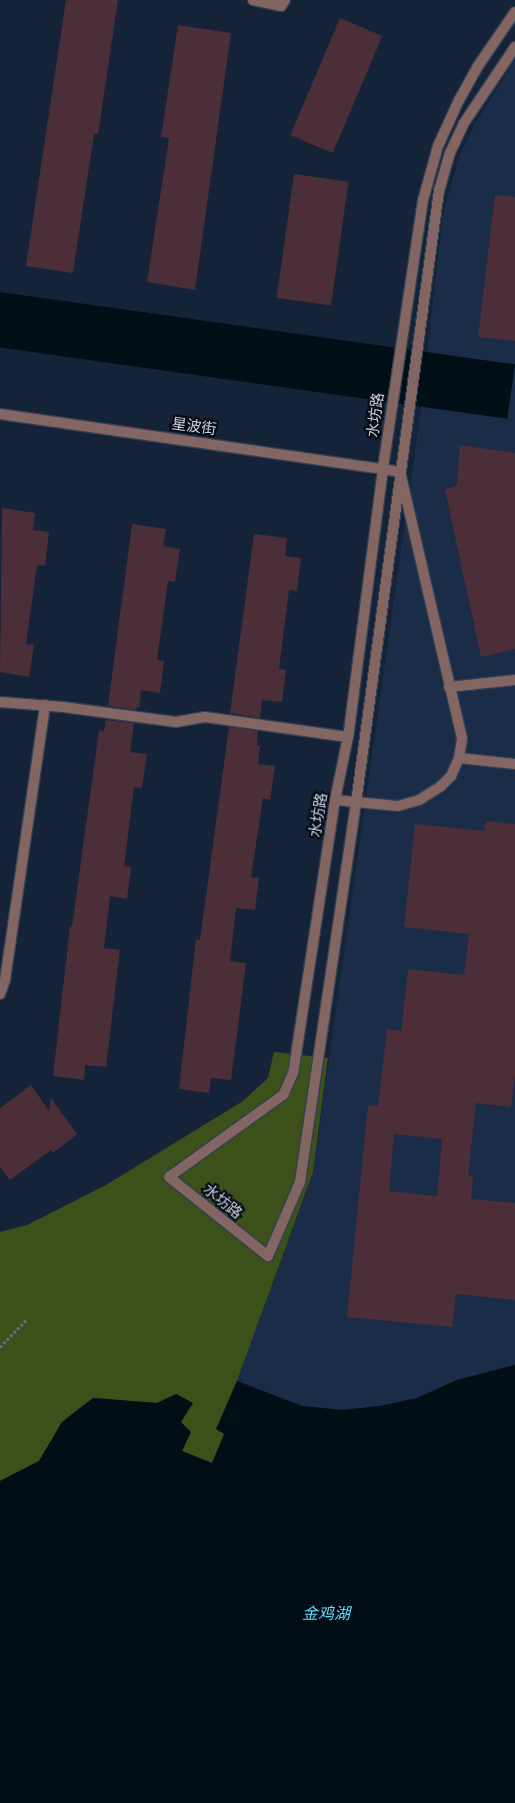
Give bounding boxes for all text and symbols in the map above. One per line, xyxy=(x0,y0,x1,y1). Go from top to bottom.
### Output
street label: 水坊路 xyxy=(363,391,387,439)
street label: 星波街 xyxy=(170,414,218,438)
street label: 水坊路 xyxy=(306,791,330,839)
street label: 水坊路 xyxy=(200,1180,246,1222)
water label: 金鸡湖 xyxy=(302,1603,350,1623)

